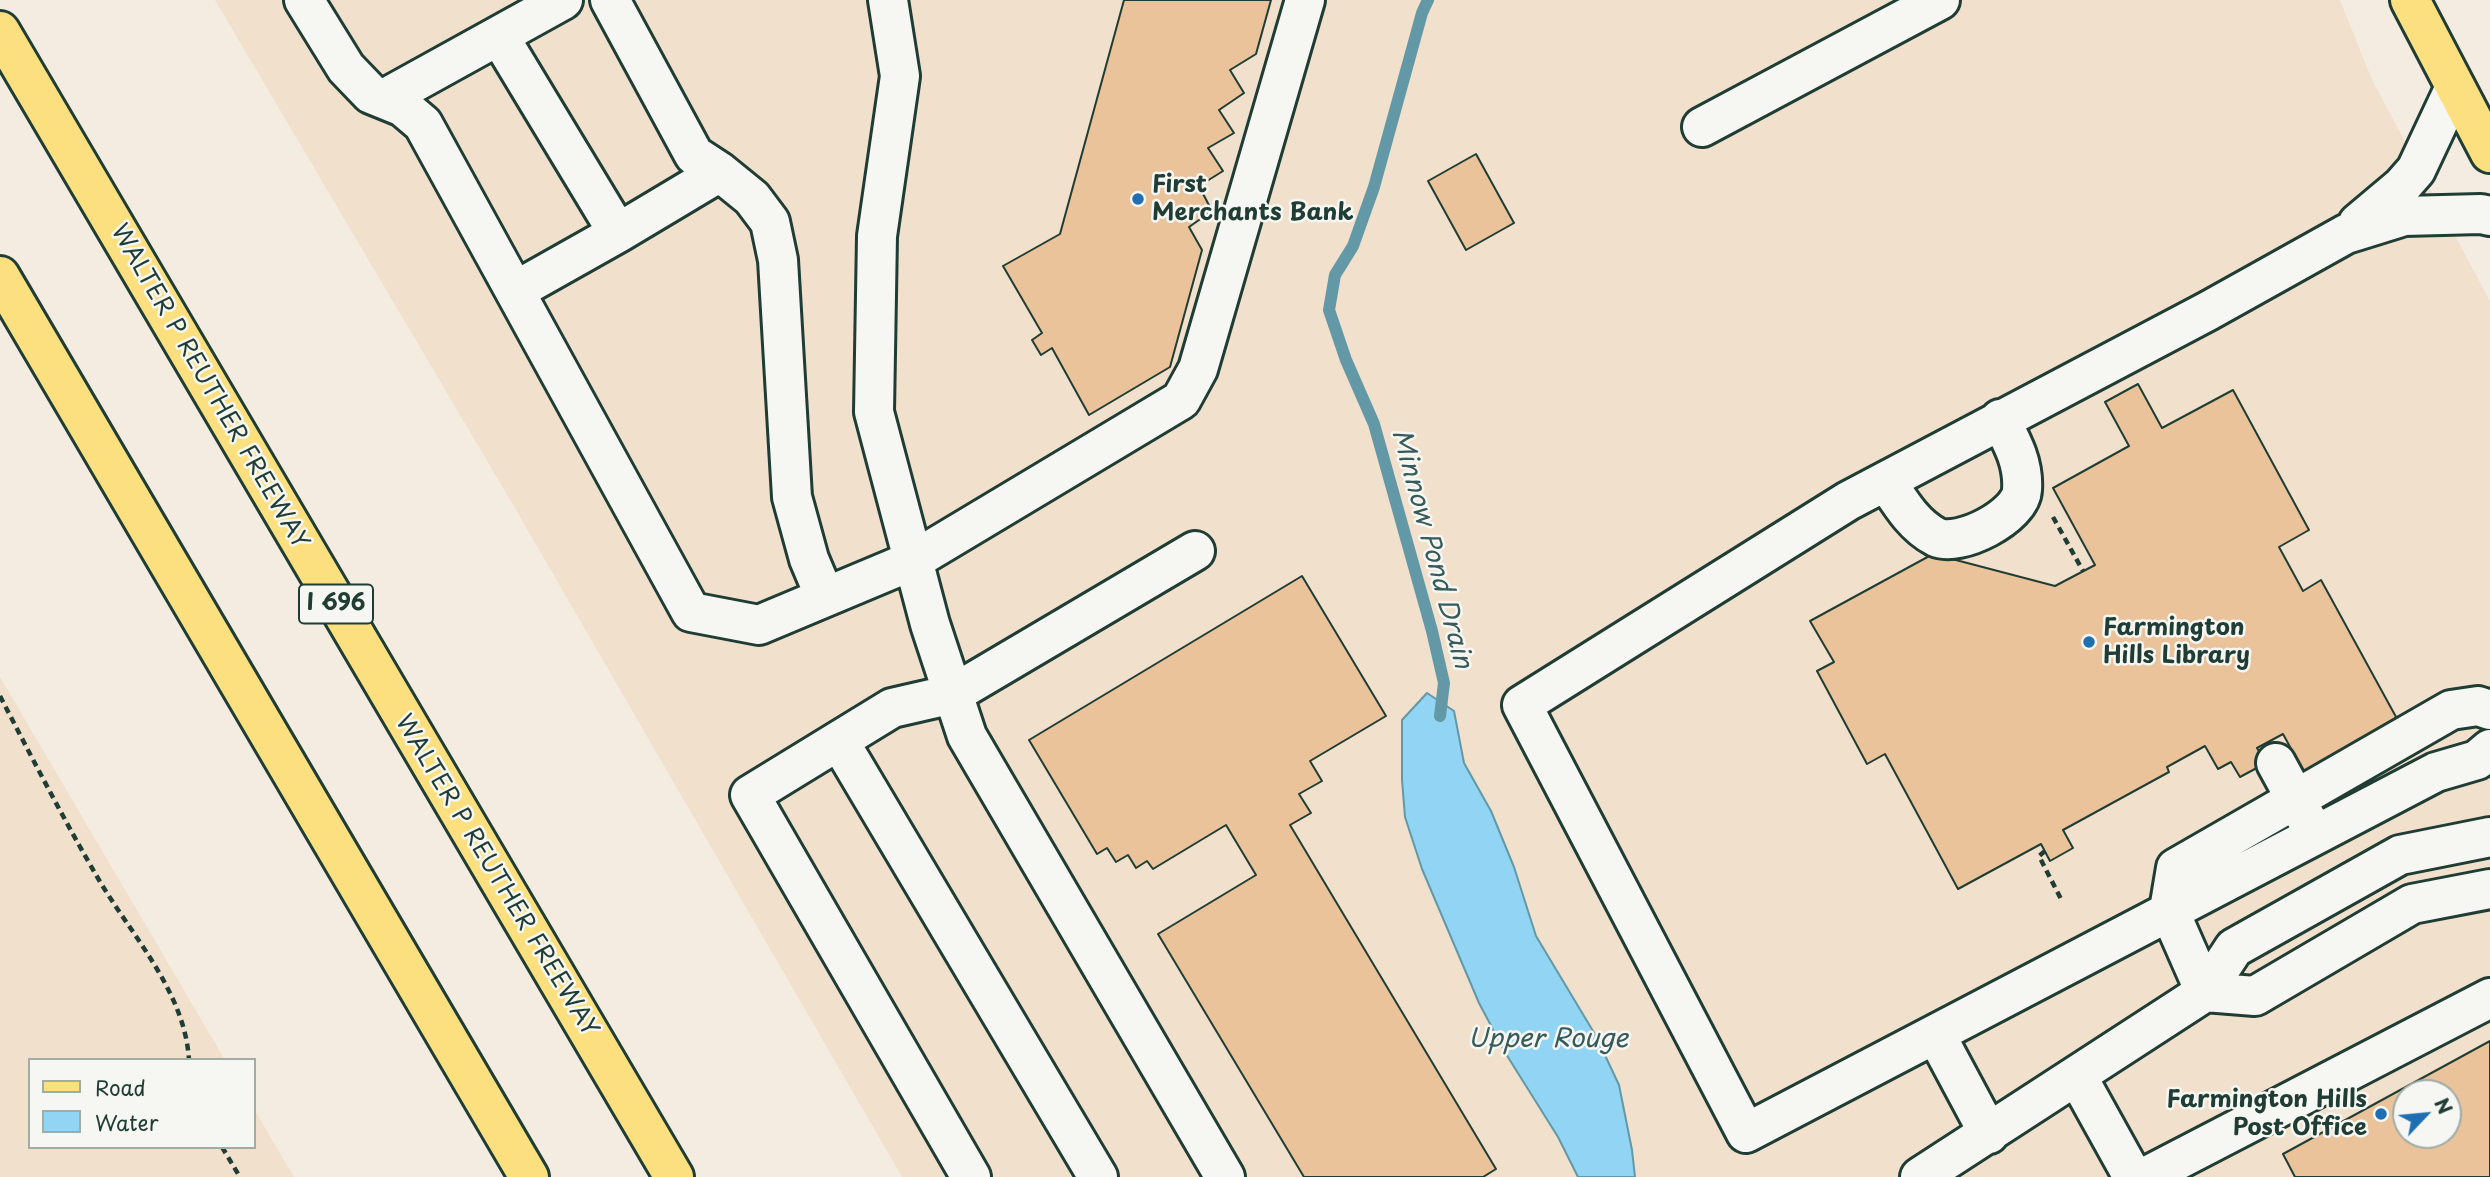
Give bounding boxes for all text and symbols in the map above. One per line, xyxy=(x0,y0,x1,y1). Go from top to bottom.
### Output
place label: First Merchants Bank xyxy=(1152,171,1354,227)
marker: First Merchants Bank xyxy=(1130,191,1146,207)
street label: WALTER P REUTHER FREEWAY xyxy=(104,219,314,555)
water label: Minnow Pond Drain xyxy=(1384,426,1478,672)
road number: I 696 xyxy=(299,584,373,624)
place label: Farmington Hills Library xyxy=(2103,614,2250,670)
marker: Farmington Hills Library xyxy=(2081,634,2097,650)
street label: WALTER P REUTHER FREEWAY xyxy=(388,710,604,1042)
water label: Upper Rouge xyxy=(1468,1024,1628,1056)
legend xyxy=(28,1058,256,1149)
text: Road xyxy=(95,1071,146,1103)
north arrow xyxy=(2392,1079,2462,1149)
place label: Farmington Hills Post Office xyxy=(2167,1086,2367,1142)
text: N xyxy=(2428,1093,2460,1119)
text: Water xyxy=(95,1106,158,1138)
marker: Farmington Hills Post Office xyxy=(2373,1106,2389,1122)

